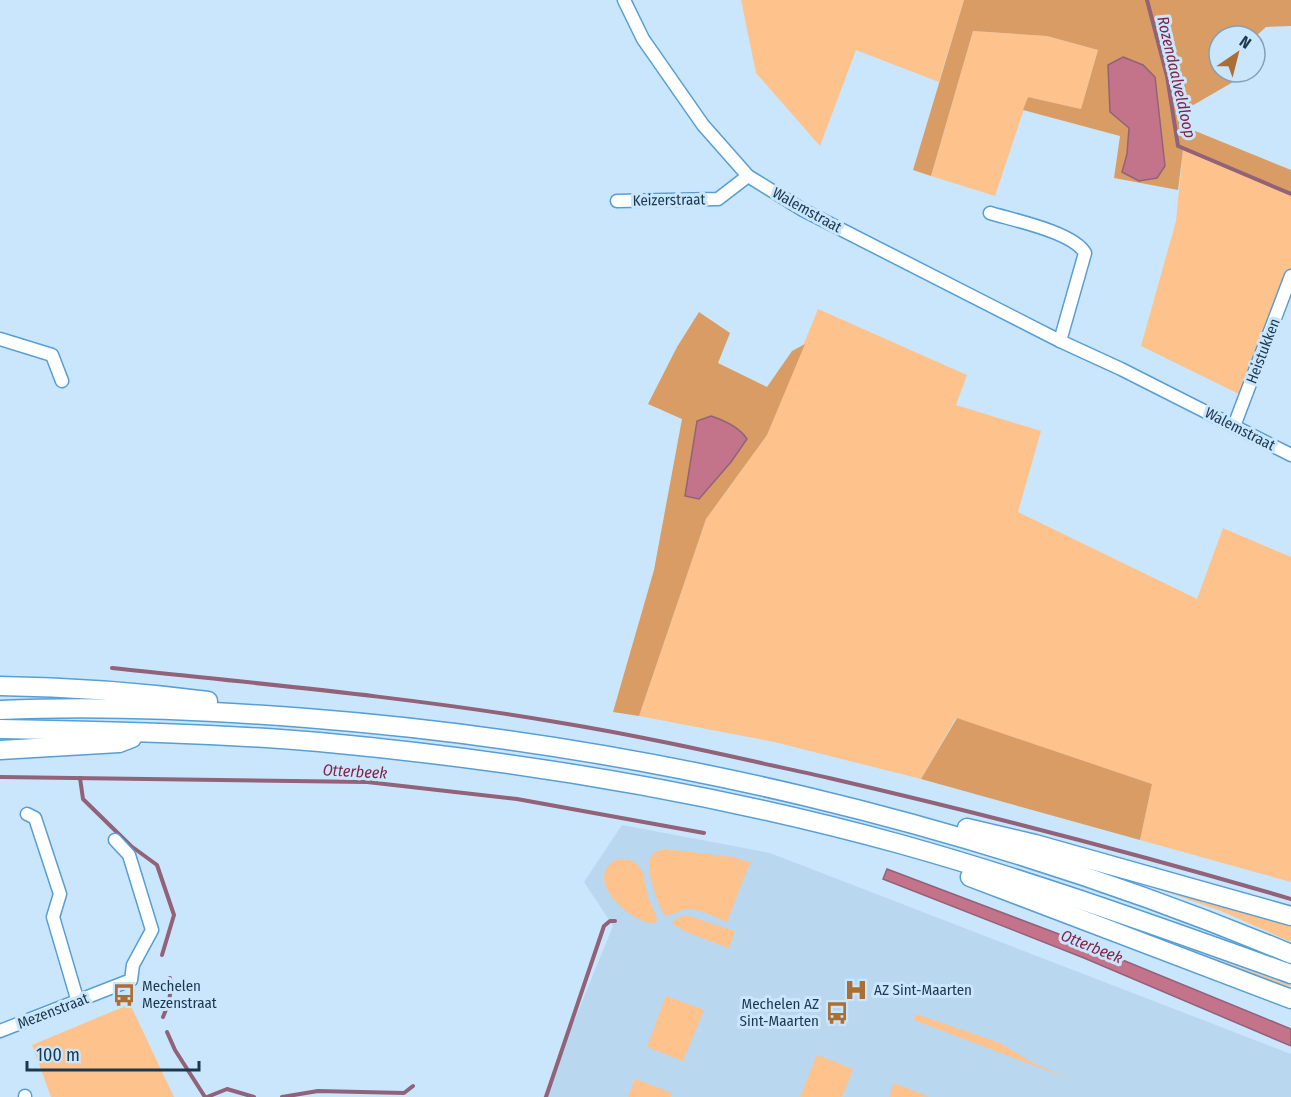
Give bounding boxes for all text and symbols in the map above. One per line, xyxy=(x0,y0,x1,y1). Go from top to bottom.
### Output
water label: Rozendaalveldloop xyxy=(1153,14,1200,140)
north arrow xyxy=(1207,24,1267,84)
text: N xyxy=(1236,32,1255,53)
street label: Walemstraat xyxy=(769,184,845,236)
street label: Keizerstraat xyxy=(632,190,706,210)
street label: Heistukken xyxy=(1242,316,1284,386)
street label: Walemstraat xyxy=(1202,404,1278,454)
water label: Otterbeek xyxy=(322,760,388,783)
water label: Otterbeek xyxy=(1058,926,1125,967)
place label: Mechelen Mezenstraat xyxy=(142,977,217,1012)
hospital icon: AZ Sint-Maarten xyxy=(843,977,869,1003)
place label: AZ Sint-Maarten xyxy=(874,981,972,999)
bus stop icon: Mechelen Mezenstraat xyxy=(111,982,137,1008)
street label: Mezenstraat xyxy=(15,989,91,1033)
place label: Mechelen AZ Sint-Maarten xyxy=(740,995,819,1030)
bus stop icon: Mechelen AZ Sint-Maarten xyxy=(824,1000,850,1026)
scale bar xyxy=(27,1034,200,1072)
text: 100 m xyxy=(36,1044,80,1066)

